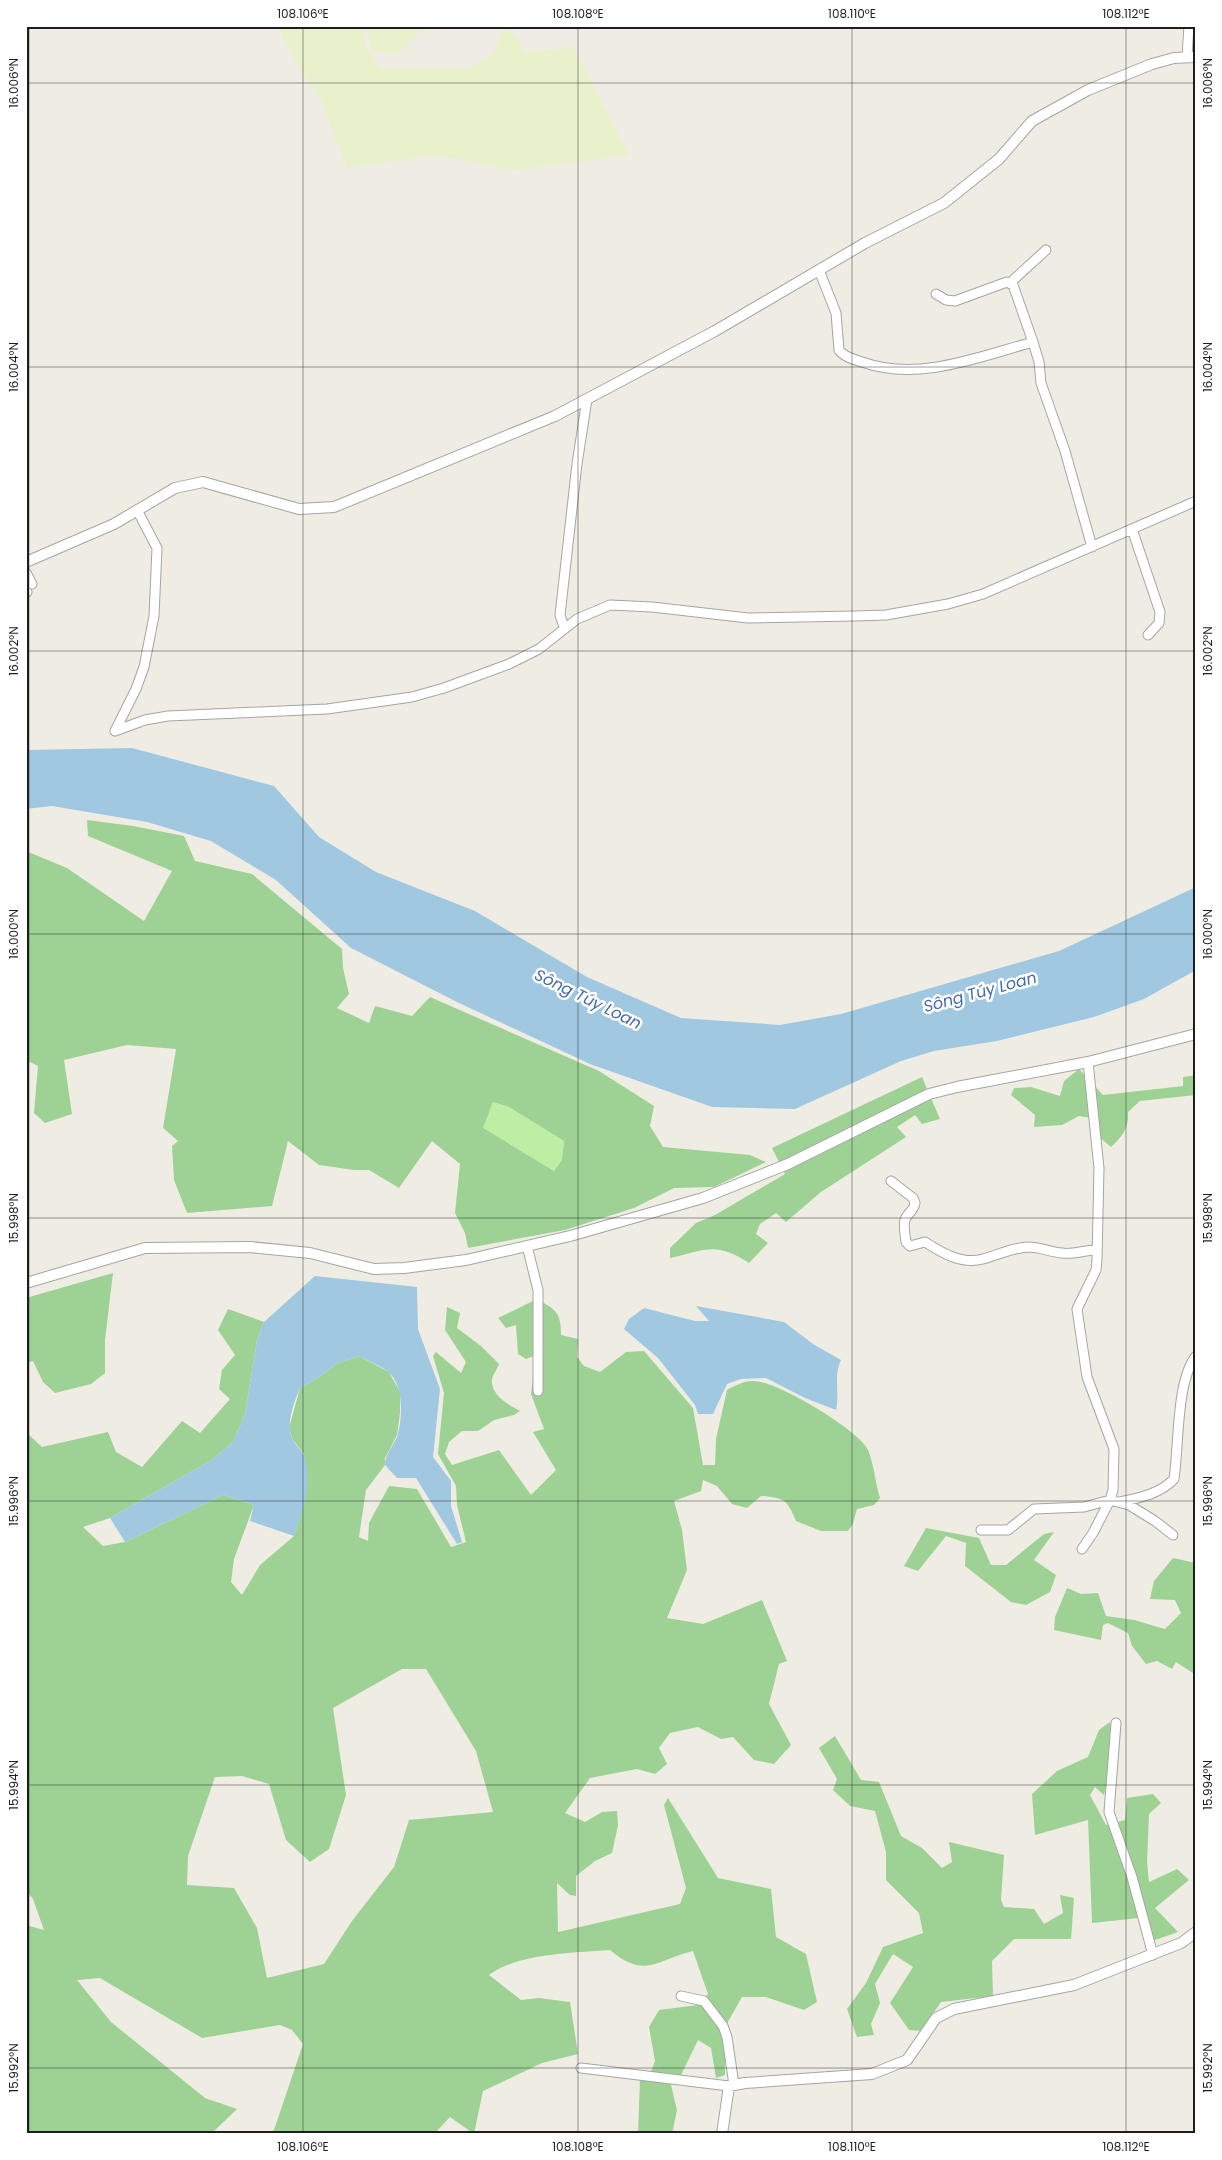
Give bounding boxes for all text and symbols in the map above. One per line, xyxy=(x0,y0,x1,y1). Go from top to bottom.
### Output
text: 108.106°E xyxy=(277,5,329,22)
text: 108.108°E xyxy=(552,5,604,22)
text: 108.110°E xyxy=(828,5,876,22)
text: 108.112°E xyxy=(1102,5,1150,22)
text: 16.006°N xyxy=(5,58,22,108)
text: 16.006°N xyxy=(1199,58,1216,108)
text: 16.004°N xyxy=(5,342,22,392)
text: 16.004°N xyxy=(1199,342,1216,392)
text: 16.002°N xyxy=(5,626,22,676)
text: 16.002°N xyxy=(1199,626,1216,676)
text: 16.000°N xyxy=(5,909,22,959)
text: 16.000°N xyxy=(1199,909,1216,959)
water label: Sông Túy Loan xyxy=(531,963,645,1035)
water label: Sông Túy Loan xyxy=(921,966,1039,1018)
text: 15.998°N xyxy=(5,1193,22,1243)
text: 15.998°N xyxy=(1199,1193,1216,1243)
text: 15.996°N xyxy=(5,1476,22,1526)
text: 15.996°N xyxy=(1199,1476,1216,1526)
text: 15.994°N xyxy=(5,1760,22,1810)
text: 15.994°N xyxy=(1199,1760,1216,1810)
text: 15.992°N xyxy=(5,2043,22,2093)
text: 15.992°N xyxy=(1199,2043,1216,2093)
text: 108.106°E xyxy=(277,2138,329,2155)
text: 108.108°E xyxy=(552,2138,604,2155)
text: 108.110°E xyxy=(828,2138,876,2155)
text: 108.112°E xyxy=(1102,2138,1150,2155)

